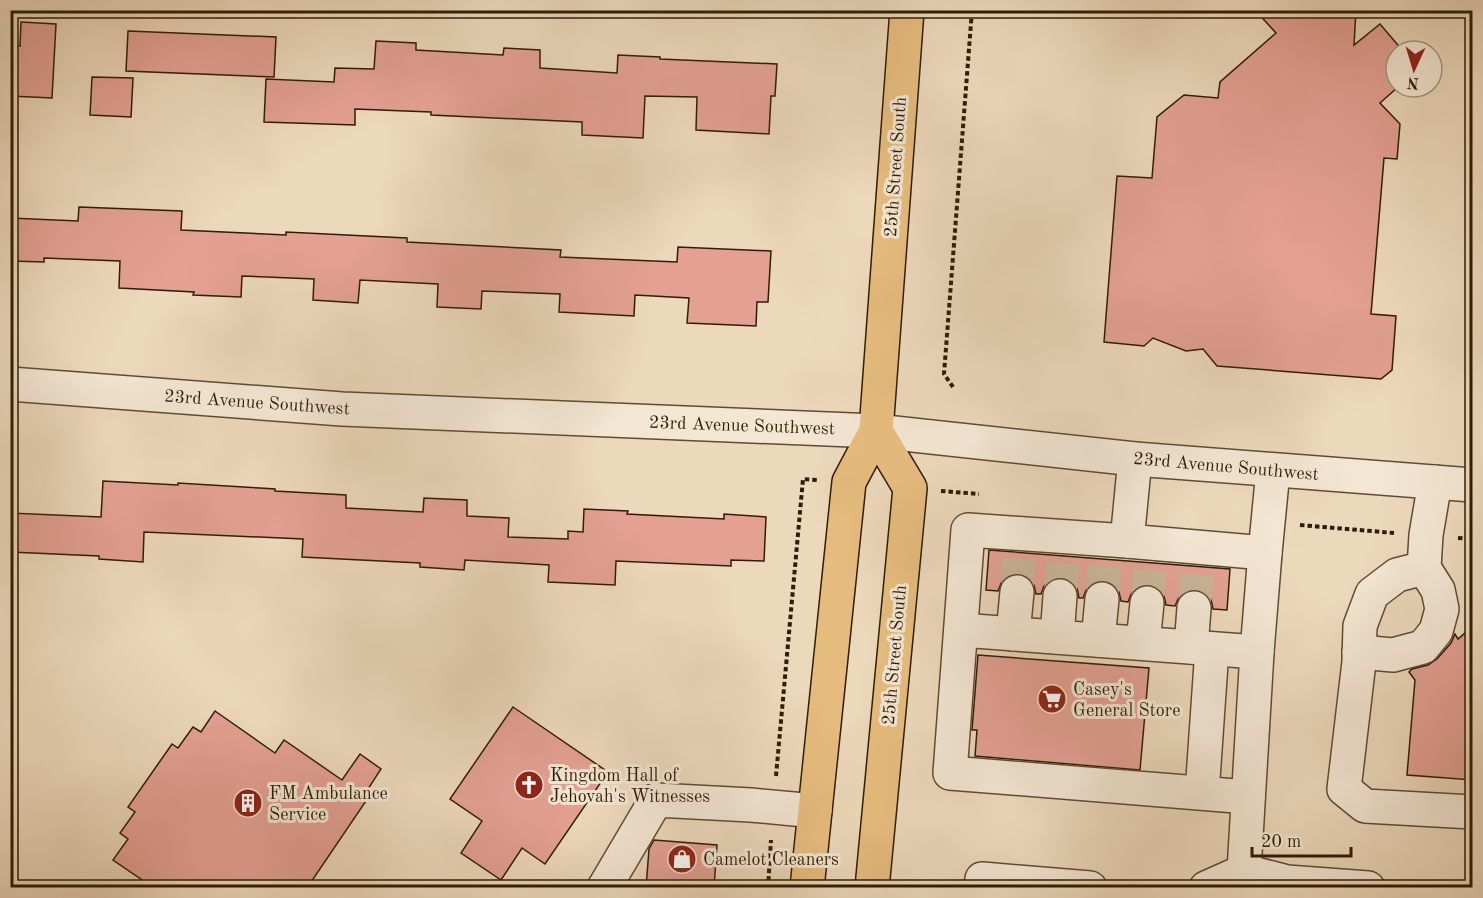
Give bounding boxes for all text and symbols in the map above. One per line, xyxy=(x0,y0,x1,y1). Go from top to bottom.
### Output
north arrow xyxy=(1384,39,1444,99)
text: N xyxy=(1406,74,1420,90)
street label: 25th Street South xyxy=(882,96,910,238)
street label: 23rd Avenue Southwest xyxy=(163,388,350,418)
street label: 23rd Avenue Southwest xyxy=(649,414,835,438)
street label: 23rd Avenue Southwest xyxy=(1132,450,1319,484)
street label: 25th Street South xyxy=(880,584,910,726)
place label: Casey's General Store xyxy=(1073,681,1180,720)
supermarket icon: Casey's General Store xyxy=(1036,683,1068,715)
place label: Kingdom Hall of Jehovah's Witnesses xyxy=(550,767,710,806)
church icon: Kingdom Hall of Jehovah's Witnesses xyxy=(513,769,545,801)
place label: FM Ambulance Service xyxy=(269,785,388,824)
building icon: FM Ambulance Service xyxy=(232,787,264,819)
scale bar xyxy=(1252,820,1351,858)
text: 20 m xyxy=(1261,833,1301,851)
shop icon: Camelot Cleaners xyxy=(666,843,698,875)
place label: Camelot Cleaners xyxy=(703,851,839,869)

